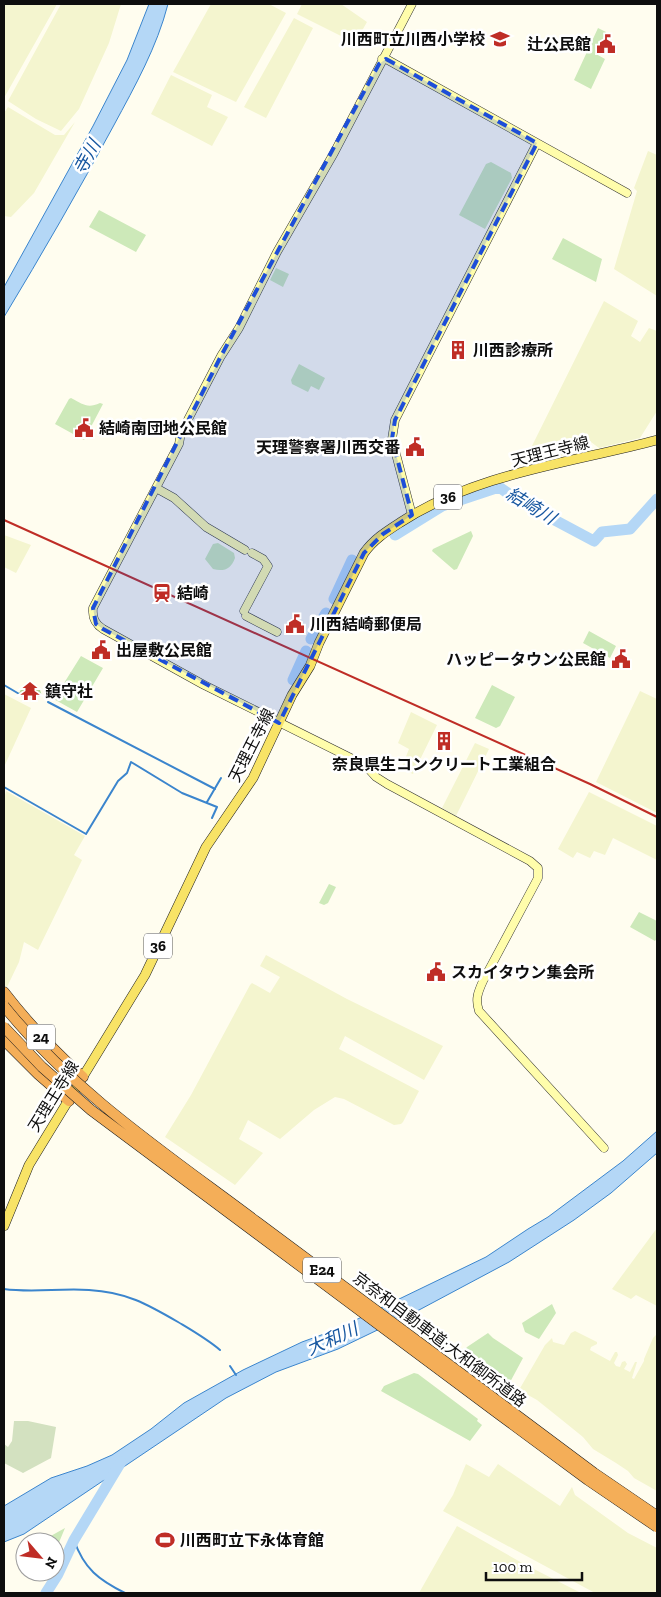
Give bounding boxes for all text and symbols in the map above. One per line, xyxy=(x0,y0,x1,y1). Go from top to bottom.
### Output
school or university icon: 川西町立川西小学校 xyxy=(489,28,511,50)
place label: 川西町立川西小学校 xyxy=(341,30,485,49)
public building icon: 辻公民館 xyxy=(595,33,617,55)
place label: 辻公民館 xyxy=(527,35,591,54)
water label: 寺川 xyxy=(69,134,106,178)
building icon: 川西診療所 xyxy=(447,339,469,361)
place label: 川西診療所 xyxy=(473,341,553,360)
public building icon: 結崎南団地公民館 xyxy=(73,417,95,439)
place label: 結崎南団地公民館 xyxy=(99,419,227,438)
street label: 天理王寺線 xyxy=(509,433,591,470)
public building icon: 天理警察署川西交番 xyxy=(404,436,426,458)
place label: 天理警察署川西交番 xyxy=(256,438,400,457)
water label: 結崎川 xyxy=(502,483,562,530)
road number: 36 xyxy=(434,484,462,510)
station icon: 結崎 xyxy=(151,582,173,604)
place label: 結崎 xyxy=(177,584,209,603)
public building icon: 川西結崎郵便局 xyxy=(284,613,306,635)
place label: 川西結崎郵便局 xyxy=(310,615,422,634)
public building icon: 出屋敷公民館 xyxy=(90,639,112,661)
place label: 出屋敷公民館 xyxy=(116,641,212,660)
public building icon: ハッピータウン公民館 xyxy=(610,648,632,670)
place label: ハッピータウン公民館 xyxy=(446,650,606,669)
temple icon: 鎮守社 xyxy=(19,680,41,702)
place label: 鎮守社 xyxy=(45,682,93,701)
street label: 天理王寺線 xyxy=(225,705,278,785)
building icon: 奈良県生コンクリート工業組合 xyxy=(433,730,455,752)
place label: 奈良県生コンクリート工業組合 xyxy=(332,755,556,774)
road number: 36 xyxy=(144,934,172,958)
public building icon: スカイタウン集会所 xyxy=(425,961,447,983)
place label: スカイタウン集会所 xyxy=(451,963,594,982)
road number: 24 xyxy=(27,1024,55,1050)
street label: 天理王寺線 xyxy=(24,1057,83,1135)
road number: E24 xyxy=(303,1258,341,1282)
street label: 京奈和自動車道;大和御所道路 xyxy=(349,1268,530,1411)
water label: 大和川 xyxy=(303,1317,363,1360)
sports icon: 川西町立下永体育館 xyxy=(154,1529,176,1551)
place label: 川西町立下永体育館 xyxy=(180,1531,324,1550)
north arrow xyxy=(15,1532,65,1582)
scale bar xyxy=(486,1550,582,1582)
text: N xyxy=(41,1554,61,1572)
text: 100 m xyxy=(493,1558,532,1576)

